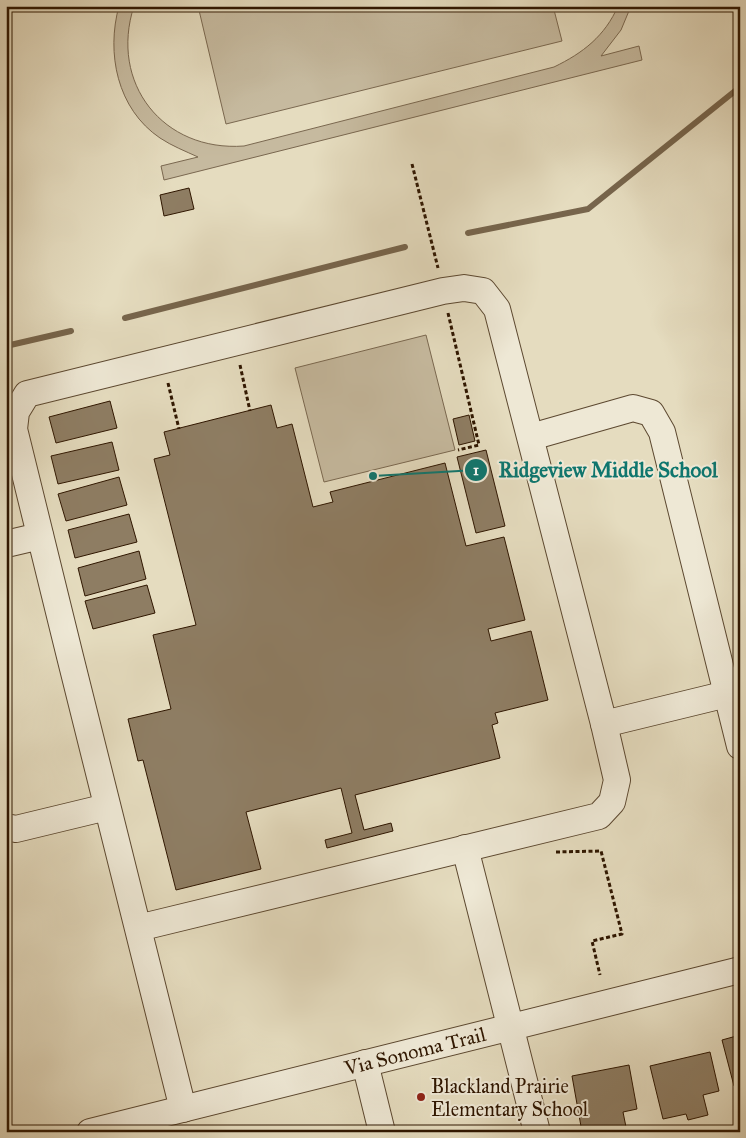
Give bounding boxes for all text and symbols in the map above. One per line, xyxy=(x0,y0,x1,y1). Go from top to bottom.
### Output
callout: Ridgeview Middle School xyxy=(463,452,727,488)
text: Ridgeview Middle School xyxy=(498,457,719,483)
text: 1 xyxy=(473,461,479,479)
street label: Via Sonoma Trail xyxy=(341,1022,489,1080)
place label: Blackland Prairie Elementary School xyxy=(431,1074,589,1121)
marker: Blackland Prairie Elementary School xyxy=(415,1091,427,1103)

